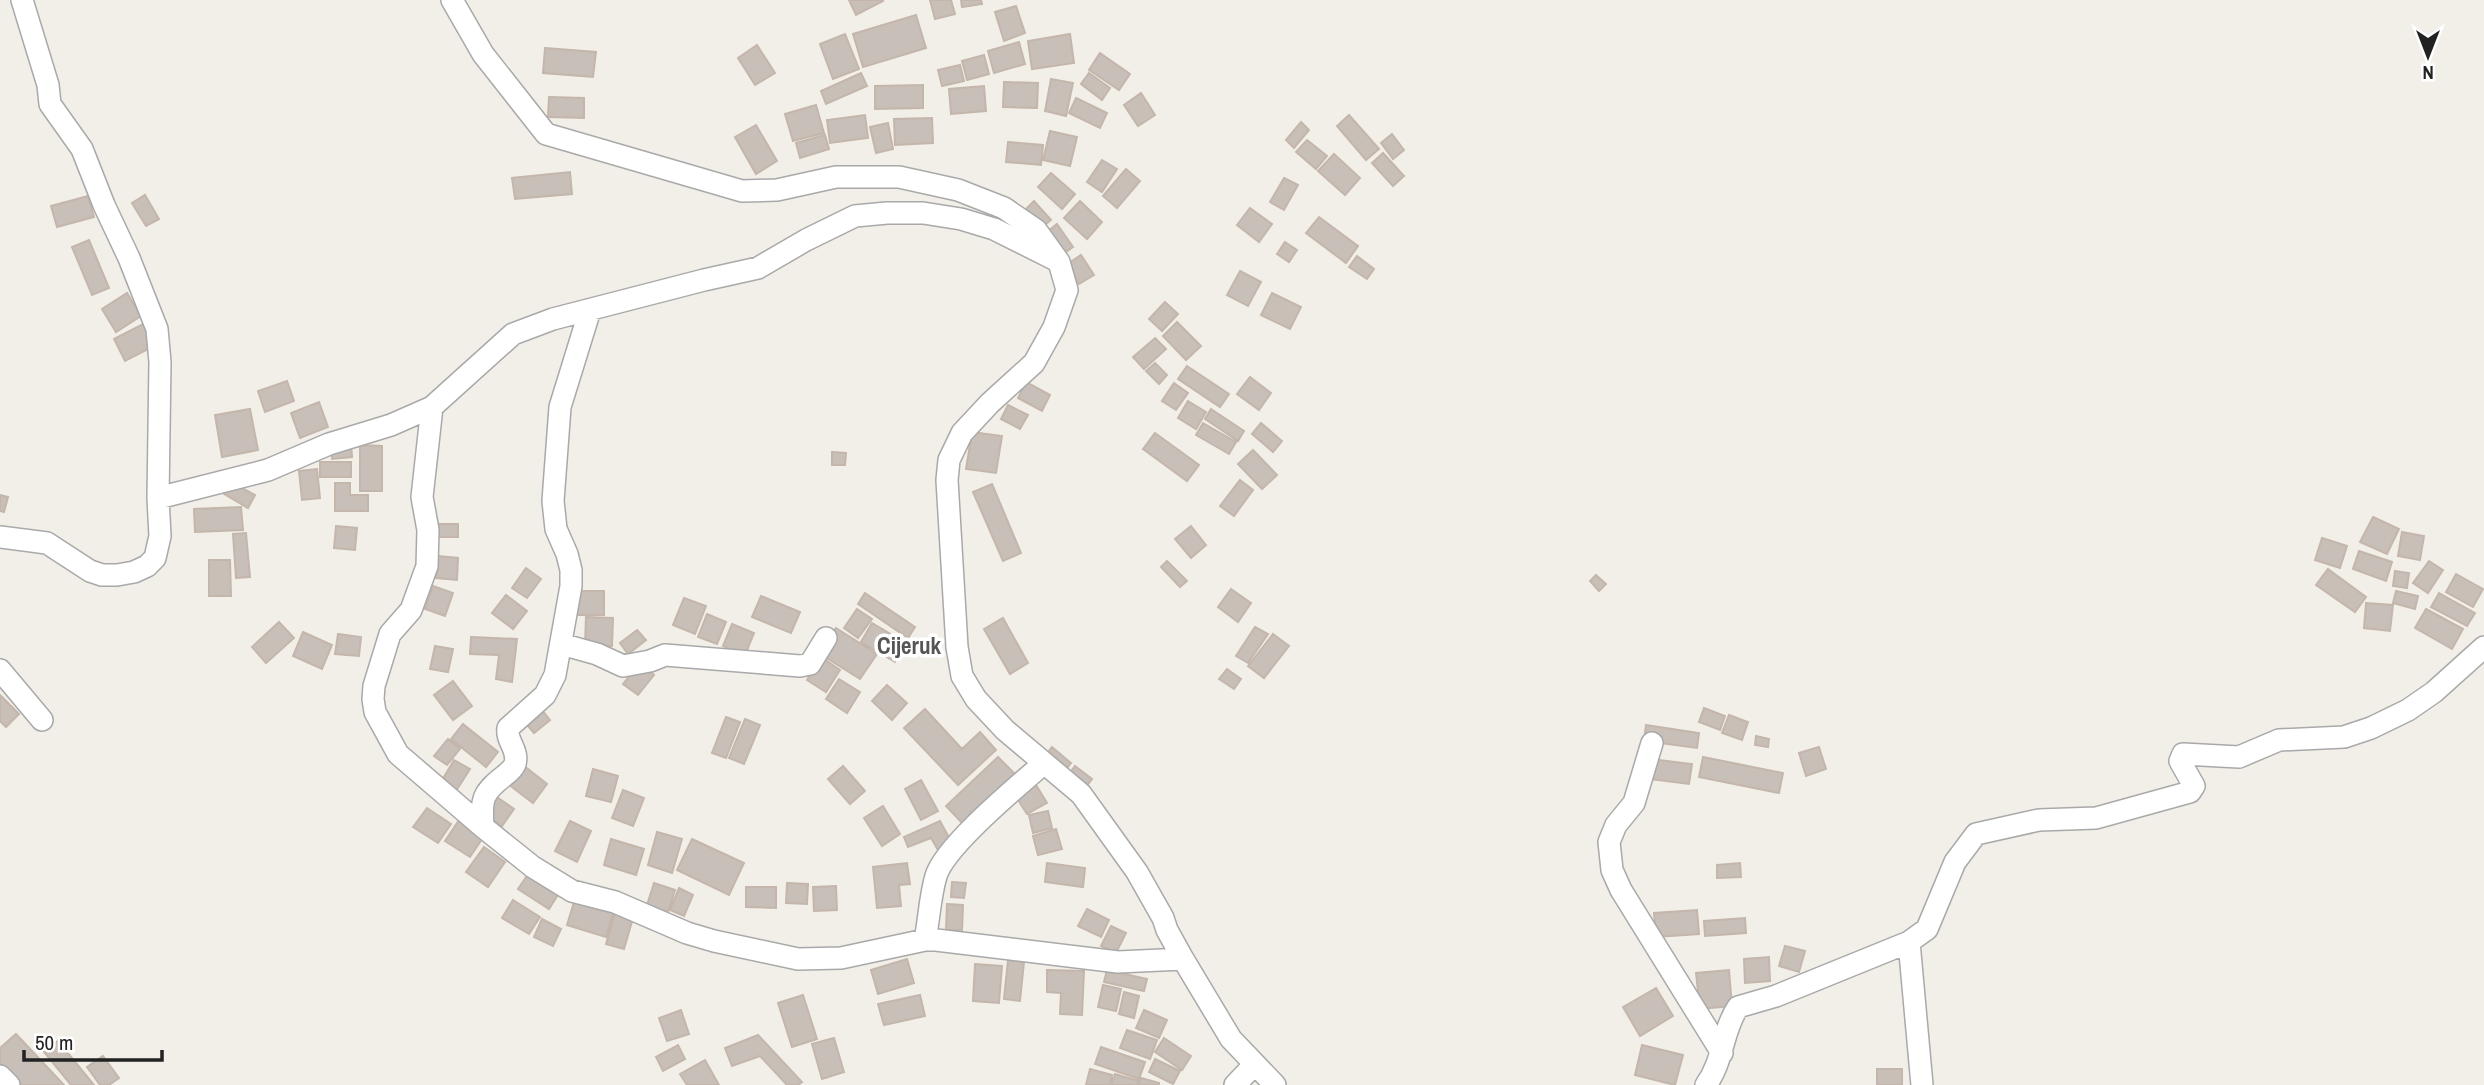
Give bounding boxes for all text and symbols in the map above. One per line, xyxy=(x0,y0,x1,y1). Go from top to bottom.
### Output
north arrow xyxy=(2393,21,2463,91)
text: N xyxy=(2422,60,2434,86)
district label: Cijeruk xyxy=(877,630,941,661)
scale bar xyxy=(24,1018,163,1062)
text: 50 m xyxy=(35,1028,73,1057)

